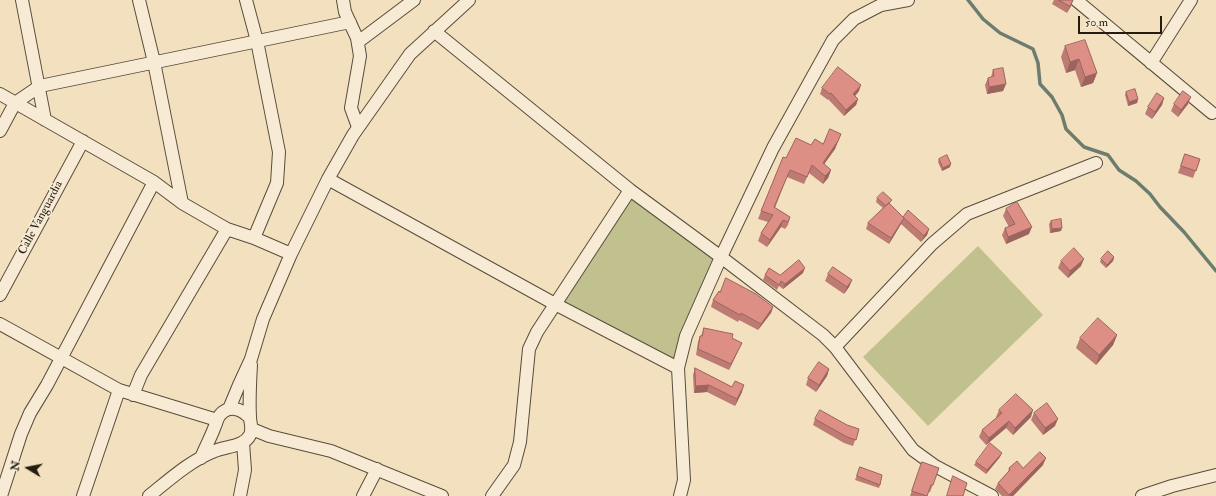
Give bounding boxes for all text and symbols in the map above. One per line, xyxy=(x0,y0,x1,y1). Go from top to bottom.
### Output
scale bar xyxy=(1080,8,1164,34)
text: 50 m xyxy=(1085,15,1108,30)
street label: Calle Vanguardia xyxy=(16,179,66,257)
north arrow xyxy=(8,448,48,488)
text: N xyxy=(8,460,23,472)

